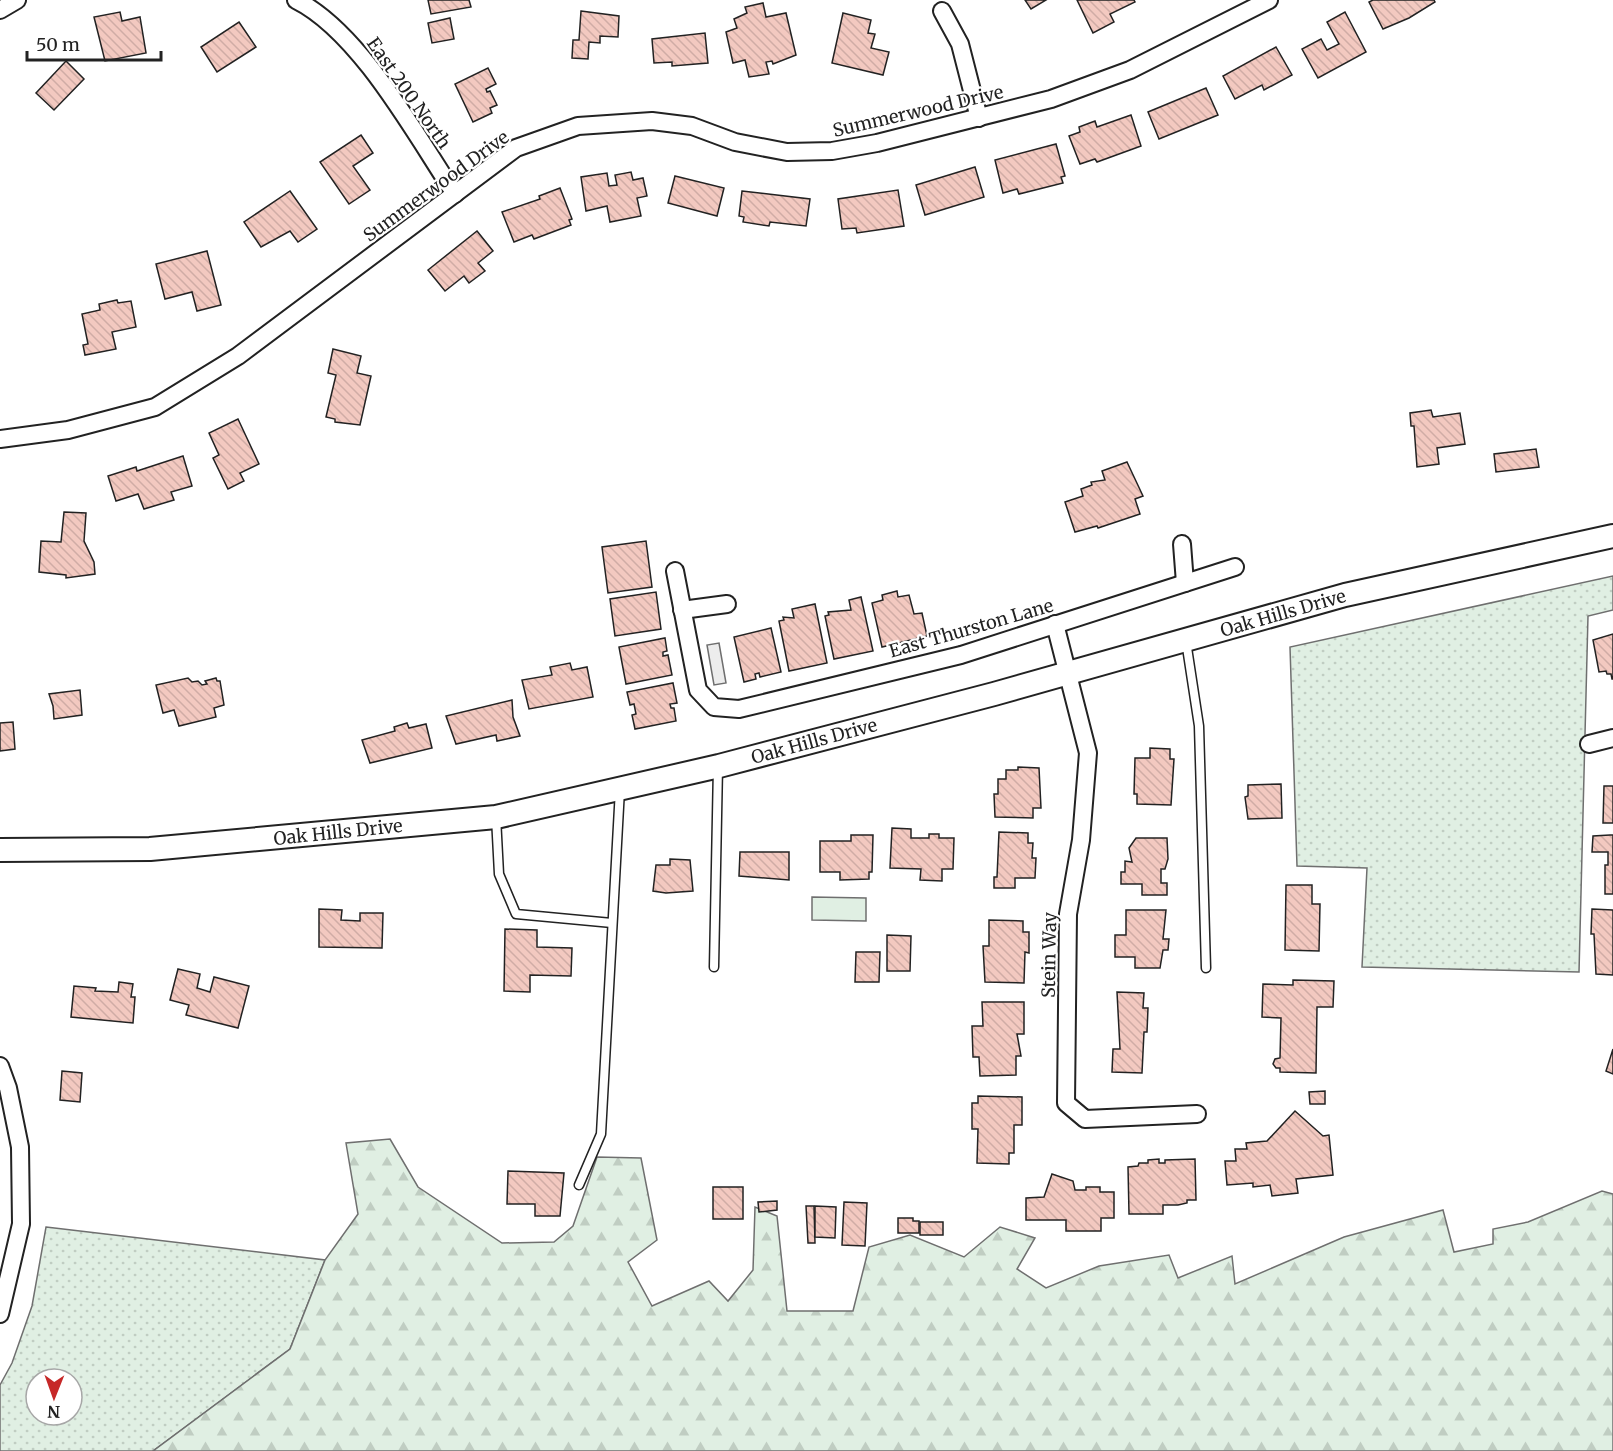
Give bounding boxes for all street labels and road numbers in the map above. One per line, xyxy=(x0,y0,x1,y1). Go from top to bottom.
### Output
street label: East 200 North xyxy=(362,33,456,153)
street label: Summerwood Drive xyxy=(831,80,1005,142)
street label: Summerwood Drive xyxy=(359,125,513,247)
street label: Oak Hills Drive xyxy=(1218,584,1348,642)
street label: East Thurston Lane xyxy=(886,594,1056,662)
street label: Oak Hills Drive xyxy=(748,713,880,769)
street label: Oak Hills Drive xyxy=(272,814,404,850)
street label: Stein Way xyxy=(1037,911,1061,998)

